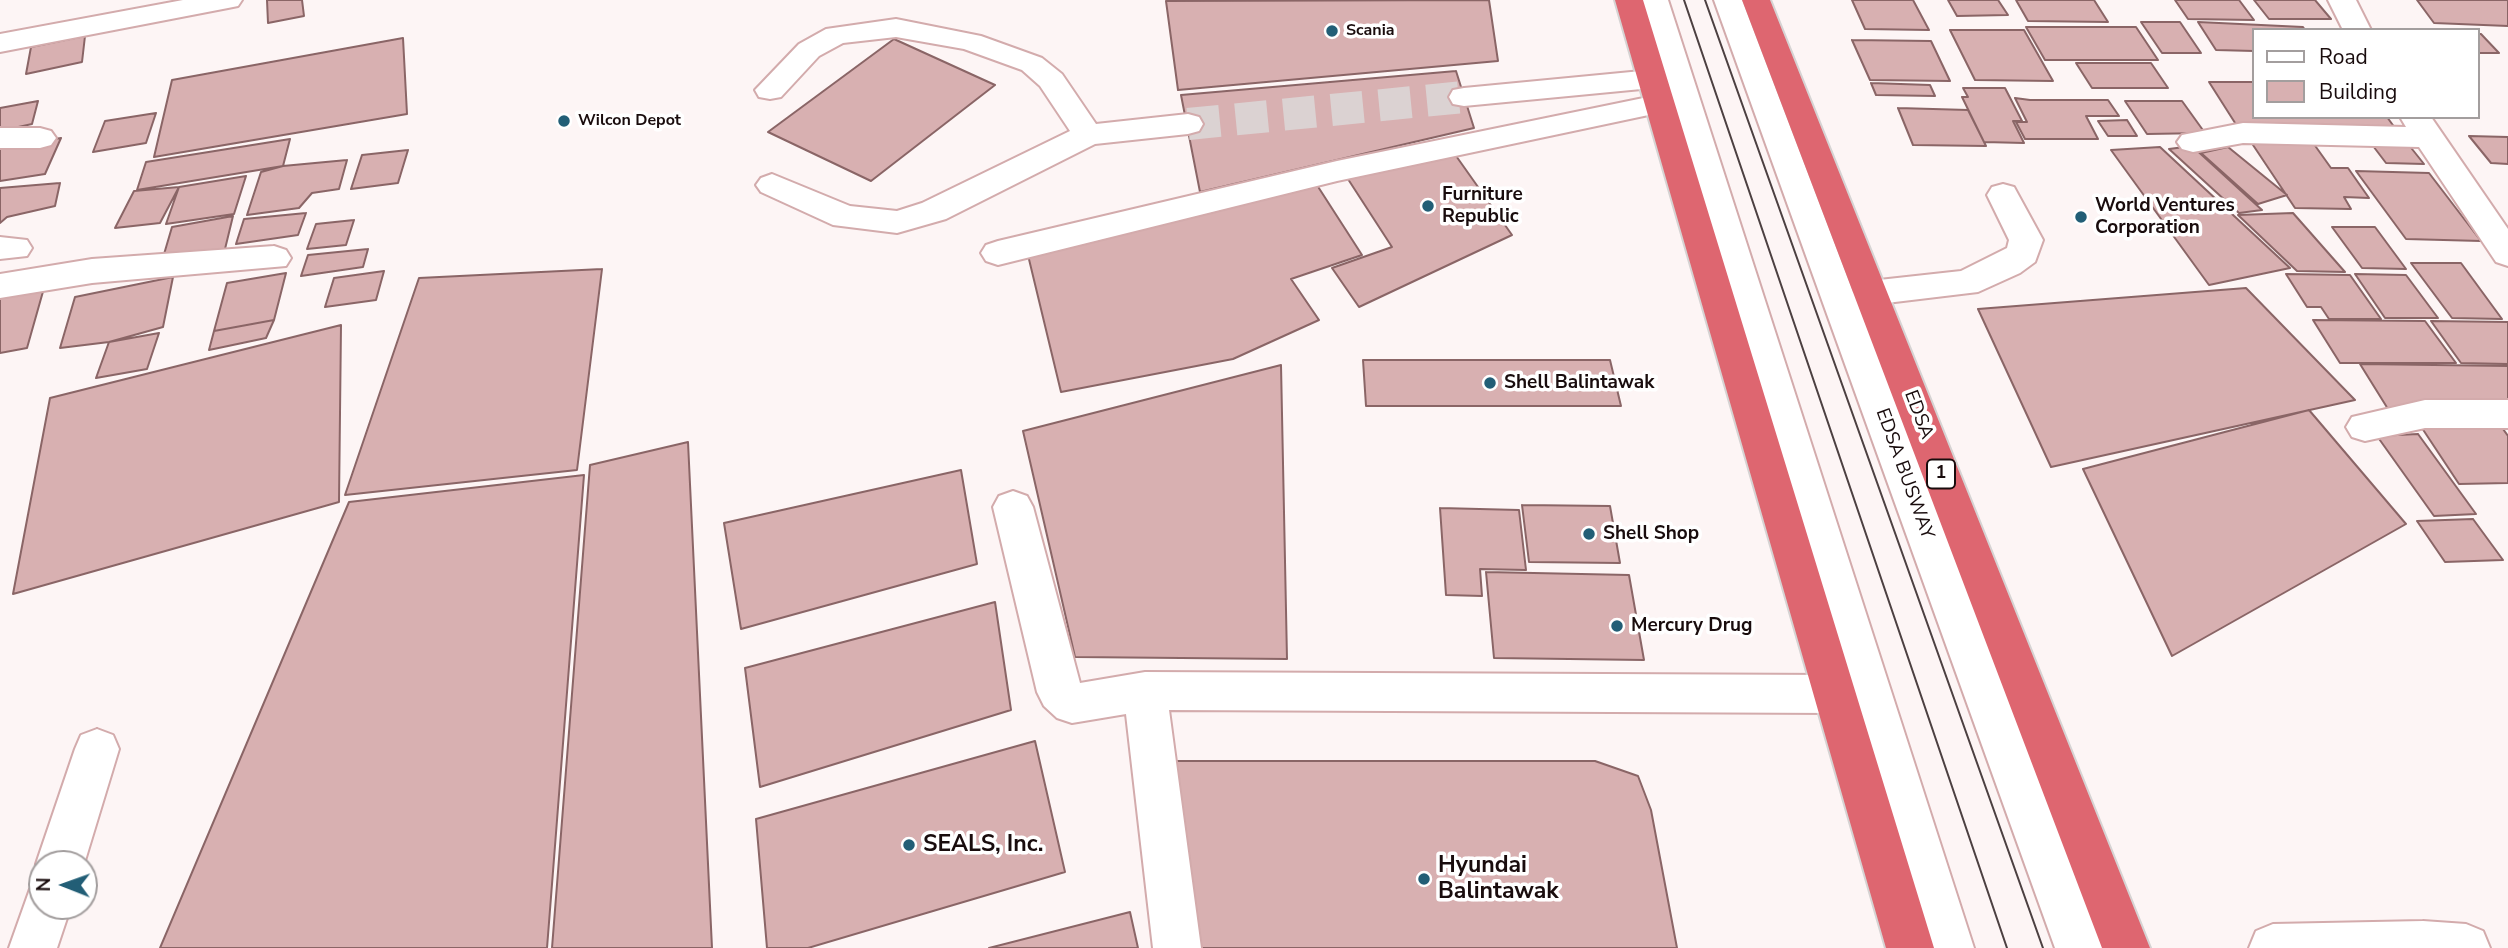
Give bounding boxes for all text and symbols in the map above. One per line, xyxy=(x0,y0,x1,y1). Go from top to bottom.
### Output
place label: Scania xyxy=(1346,21,1395,41)
marker: Scania xyxy=(1324,23,1340,39)
legend xyxy=(2252,28,2480,119)
text: Road xyxy=(2319,43,2368,71)
text: Building xyxy=(2319,78,2397,106)
place label: Wilcon Depot xyxy=(578,111,681,131)
marker: Wilcon Depot xyxy=(556,113,572,129)
place label: Furniture Republic xyxy=(1442,184,1523,228)
place label: World Ventures Corporation xyxy=(2095,195,2235,239)
marker: Furniture Republic xyxy=(1420,198,1436,214)
marker: World Ventures Corporation xyxy=(2073,209,2089,225)
place label: Shell Balintawak xyxy=(1504,372,1654,394)
marker: Shell Balintawak xyxy=(1482,375,1498,391)
street label: EDSA xyxy=(1898,387,1938,443)
street label: EDSA BUSWAY xyxy=(1870,405,1938,543)
road number: 1 xyxy=(1927,460,1955,488)
place label: Shell Shop xyxy=(1603,523,1699,545)
marker: Shell Shop xyxy=(1581,526,1597,542)
place label: Mercury Drug xyxy=(1631,615,1753,637)
marker: Mercury Drug xyxy=(1609,618,1625,634)
place label: SEALS, Inc. xyxy=(923,831,1044,859)
marker: SEALS, Inc. xyxy=(901,837,917,853)
north arrow xyxy=(28,850,98,920)
place label: Hyundai Balintawak xyxy=(1438,852,1559,906)
marker: Hyundai Balintawak xyxy=(1416,871,1432,887)
text: N xyxy=(31,877,57,892)

